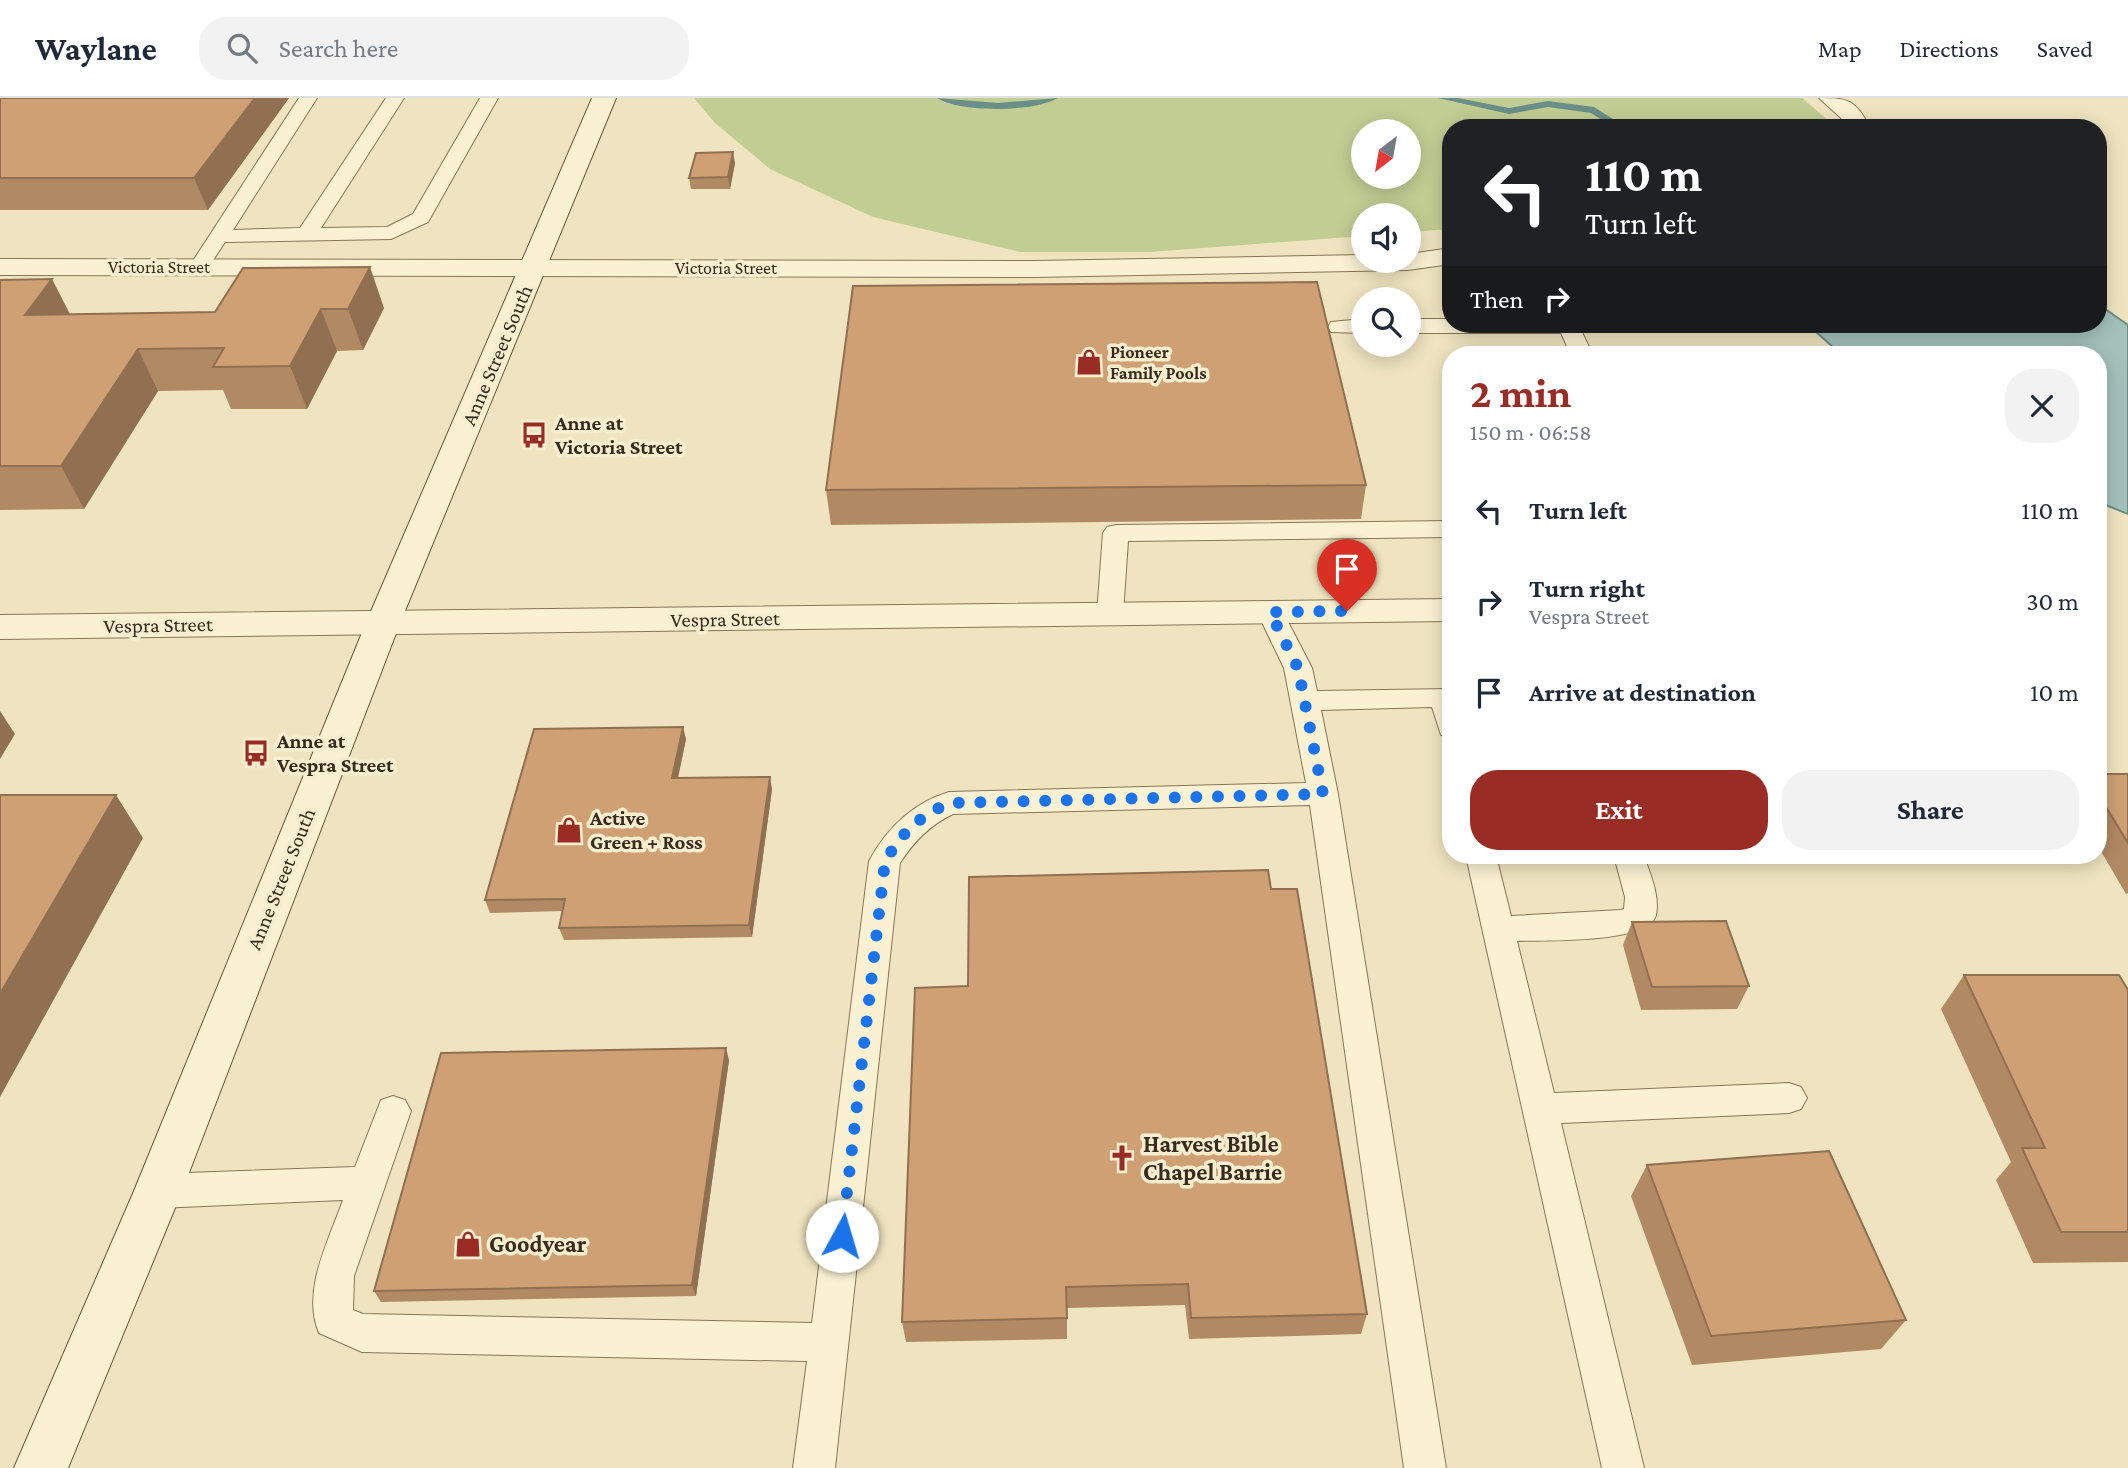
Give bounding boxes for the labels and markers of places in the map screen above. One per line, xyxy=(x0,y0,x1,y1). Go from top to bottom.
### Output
place label: Pioneer Family Pools xyxy=(1110,342,1207,383)
shop icon: Pioneer Family Pools xyxy=(1074,347,1104,377)
place label: Anne at Victoria Street xyxy=(554,411,683,459)
bus stop icon: Anne at Victoria Street xyxy=(519,420,549,450)
pin xyxy=(1317,539,1377,611)
place label: Anne at Vespra Street xyxy=(276,729,394,777)
bus stop icon: Anne at Vespra Street xyxy=(241,738,271,768)
place label: Active Green + Ross xyxy=(589,806,703,854)
shop icon: Active Green + Ross xyxy=(554,815,584,845)
place label: Harvest Bible Chapel Barrie xyxy=(1143,1130,1282,1185)
church icon: Harvest Bible Chapel Barrie xyxy=(1107,1143,1137,1173)
shop icon: Goodyear xyxy=(453,1229,483,1259)
place label: Goodyear xyxy=(489,1230,587,1257)

